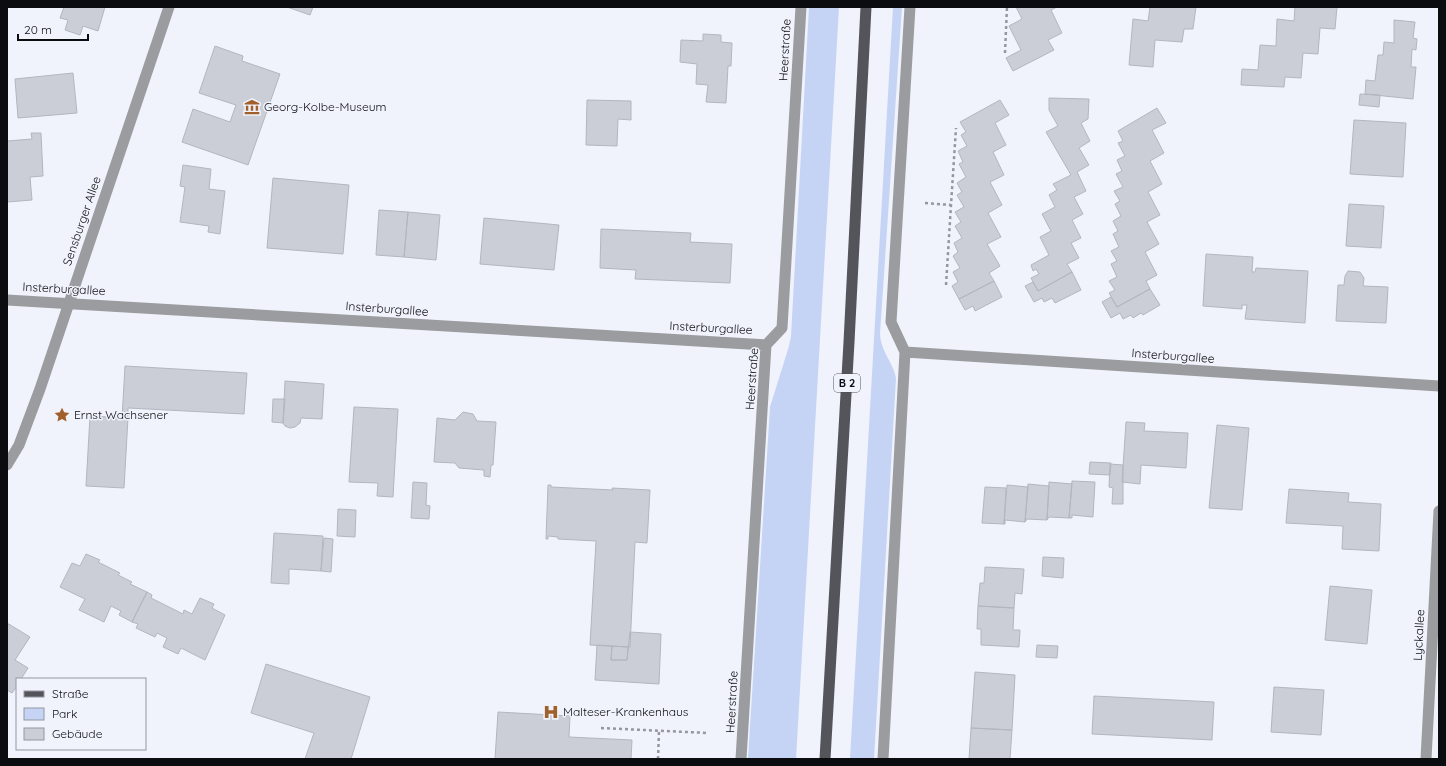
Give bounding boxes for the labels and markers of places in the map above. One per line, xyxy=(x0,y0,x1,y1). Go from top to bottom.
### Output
museum icon: Georg-Kolbe-Museum xyxy=(243,98,261,116)
place label: Georg-Kolbe-Museum xyxy=(264,99,387,114)
place icon: Ernst Wachsener xyxy=(53,406,71,424)
place label: Ernst Wachsener xyxy=(74,407,168,422)
hospital icon: Malteser-Krankenhaus xyxy=(542,703,560,721)
place label: Malteser-Krankenhaus xyxy=(563,704,689,719)

